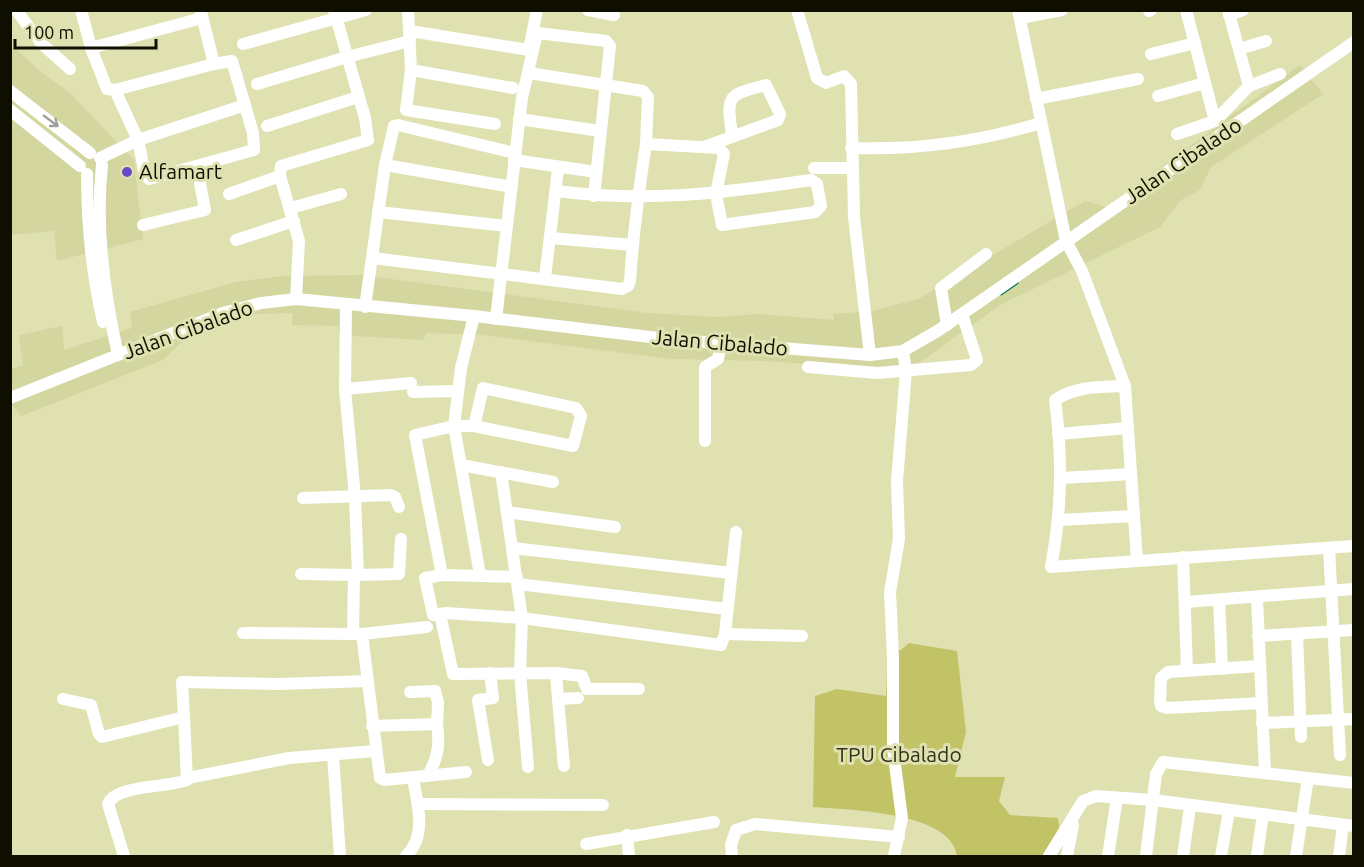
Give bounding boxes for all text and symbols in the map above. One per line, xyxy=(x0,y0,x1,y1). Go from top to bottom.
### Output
scale bar xyxy=(15,12,156,50)
text: 100 m xyxy=(24,22,74,42)
street label: Jalan Cibalado xyxy=(1119,112,1246,208)
one-way arrow xyxy=(43,115,59,127)
place label: Alfamart xyxy=(139,159,222,183)
marker: Alfamart xyxy=(120,165,134,179)
street label: Jalan Cibalado xyxy=(120,294,256,364)
street label: Jalan Cibalado xyxy=(651,324,789,360)
park label: TPU Cibalado xyxy=(836,742,962,766)

